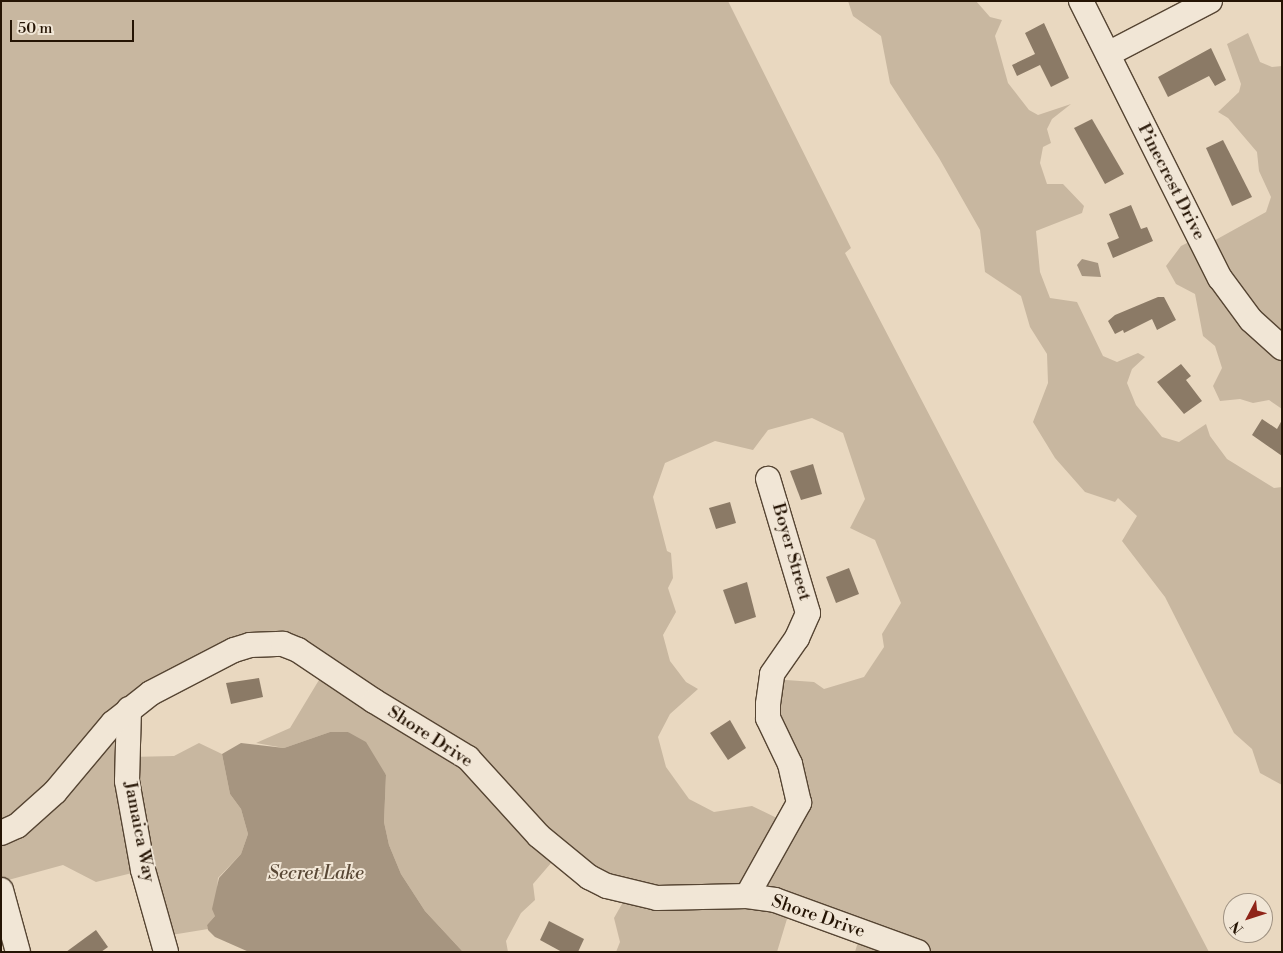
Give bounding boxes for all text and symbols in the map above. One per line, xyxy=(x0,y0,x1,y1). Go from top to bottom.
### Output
scale bar xyxy=(12,10,136,42)
text: 50 m xyxy=(18,19,52,38)
street label: Pinecrest Drive xyxy=(1132,120,1210,244)
street label: Boyer Street xyxy=(767,501,815,603)
street label: Shore Drive xyxy=(383,701,477,773)
street label: Jamaica Way xyxy=(119,780,159,884)
water label: Secret Lake xyxy=(268,863,364,885)
street label: Shore Drive xyxy=(768,891,868,943)
north arrow xyxy=(1223,893,1273,943)
text: N xyxy=(1227,917,1248,937)

